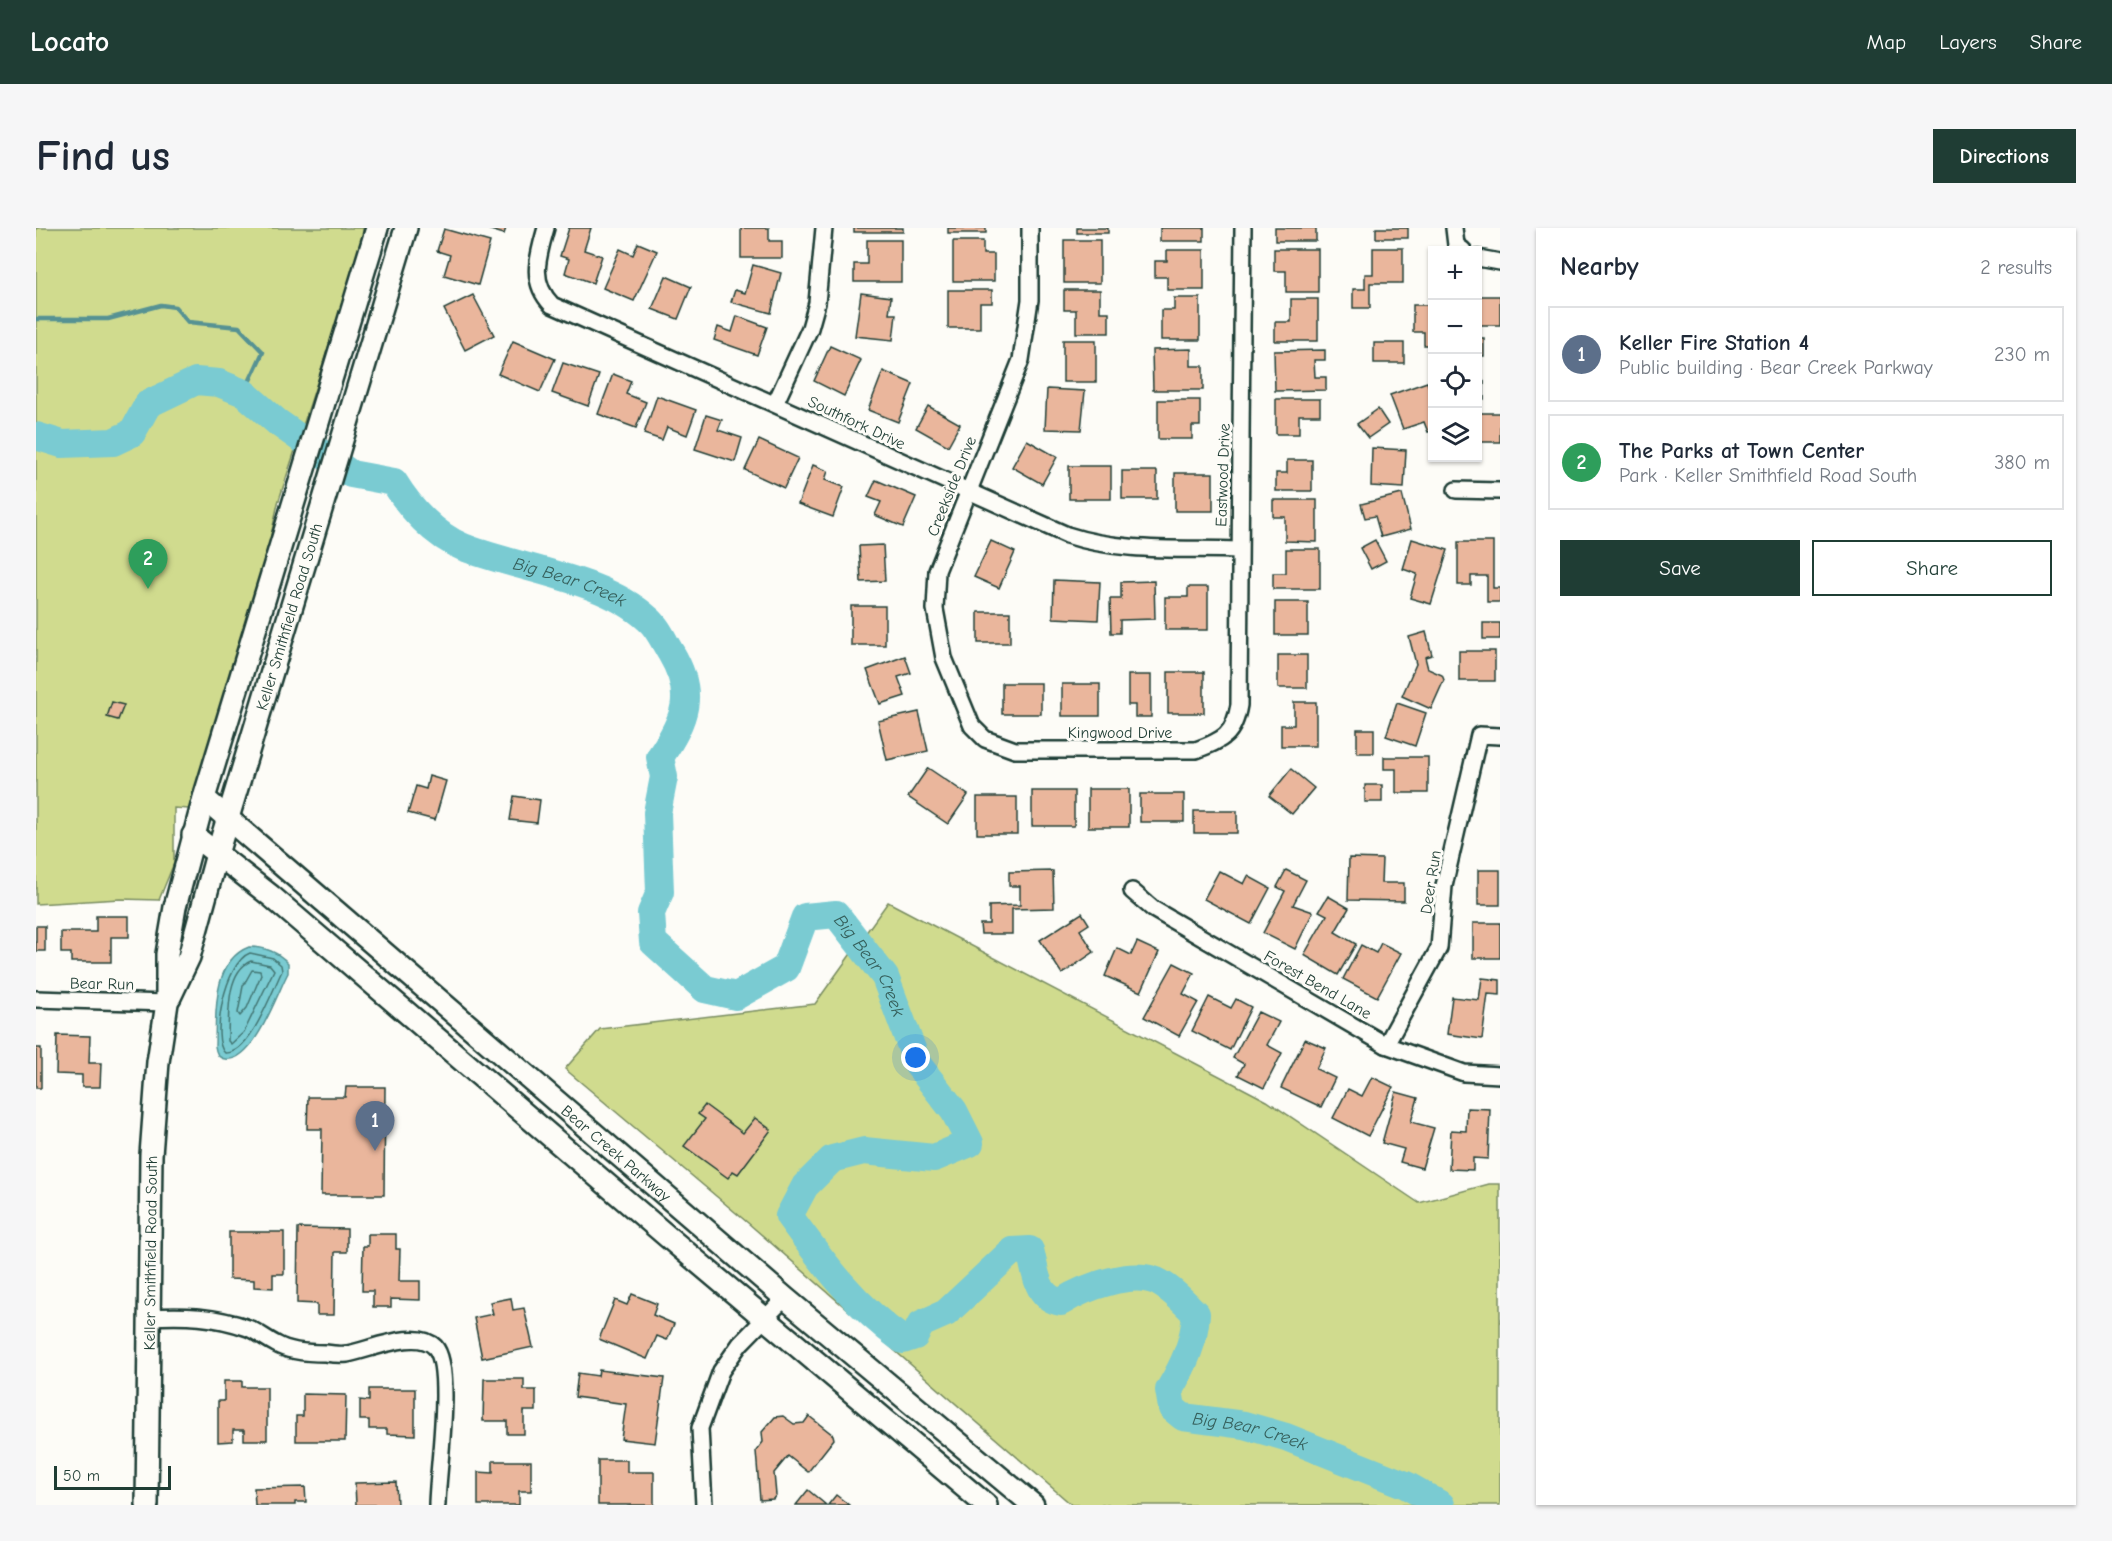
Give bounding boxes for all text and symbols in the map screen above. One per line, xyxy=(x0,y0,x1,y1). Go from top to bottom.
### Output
text: Locato xyxy=(30,26,109,58)
text: Map xyxy=(1867,30,1906,54)
text: Layers xyxy=(1939,30,1997,54)
text: Share xyxy=(2030,30,2082,54)
button: Directions xyxy=(1933,129,2076,183)
text: Find us xyxy=(36,132,170,181)
map controls xyxy=(1428,246,1482,462)
button: + xyxy=(1428,246,1482,300)
text: Nearby xyxy=(1560,252,1639,282)
text: 2 results xyxy=(1980,256,2052,279)
button: − xyxy=(1428,300,1482,354)
text: Keller Fire Station 4 xyxy=(1619,330,1809,356)
text: 1 xyxy=(1578,343,1585,366)
text: 230 m xyxy=(1994,343,2050,366)
button: locate xyxy=(1428,354,1482,408)
text: Public building · Bear Creek Parkway xyxy=(1619,356,1933,379)
street label: Southfork Drive xyxy=(805,393,908,453)
button: layers xyxy=(1428,408,1482,462)
street label: Eastwood Drive xyxy=(1212,423,1234,527)
street label: Creekside Drive xyxy=(924,434,980,539)
text: The Parks at Town Center xyxy=(1619,438,1864,464)
text: 2 xyxy=(1577,451,1586,474)
text: 380 m xyxy=(1994,451,2050,474)
text: Park · Keller Smithfield Road South xyxy=(1619,464,1917,487)
street label: Keller Smithfield Road South xyxy=(253,521,326,713)
pin: 2 xyxy=(128,540,168,589)
button: Save xyxy=(1560,540,1800,596)
button: Share xyxy=(1812,540,2052,596)
water label: Big Bear Creek xyxy=(511,553,630,612)
street label: Kingwood Drive xyxy=(1068,724,1172,742)
street label: Deer Run xyxy=(1417,849,1445,915)
water label: Big Bear Creek xyxy=(829,910,909,1020)
street label: Forest Bend Lane xyxy=(1261,947,1374,1023)
street label: Bear Run xyxy=(70,974,134,994)
your location xyxy=(901,1043,930,1072)
pin: 1 xyxy=(356,1102,394,1151)
street label: Bear Creek Parkway xyxy=(557,1102,675,1206)
street label: Keller Smithfield Road South xyxy=(141,1156,161,1350)
water label: Big Bear Creek xyxy=(1191,1408,1311,1456)
scale bar xyxy=(54,1463,171,1490)
text: 50 m xyxy=(63,1467,100,1485)

